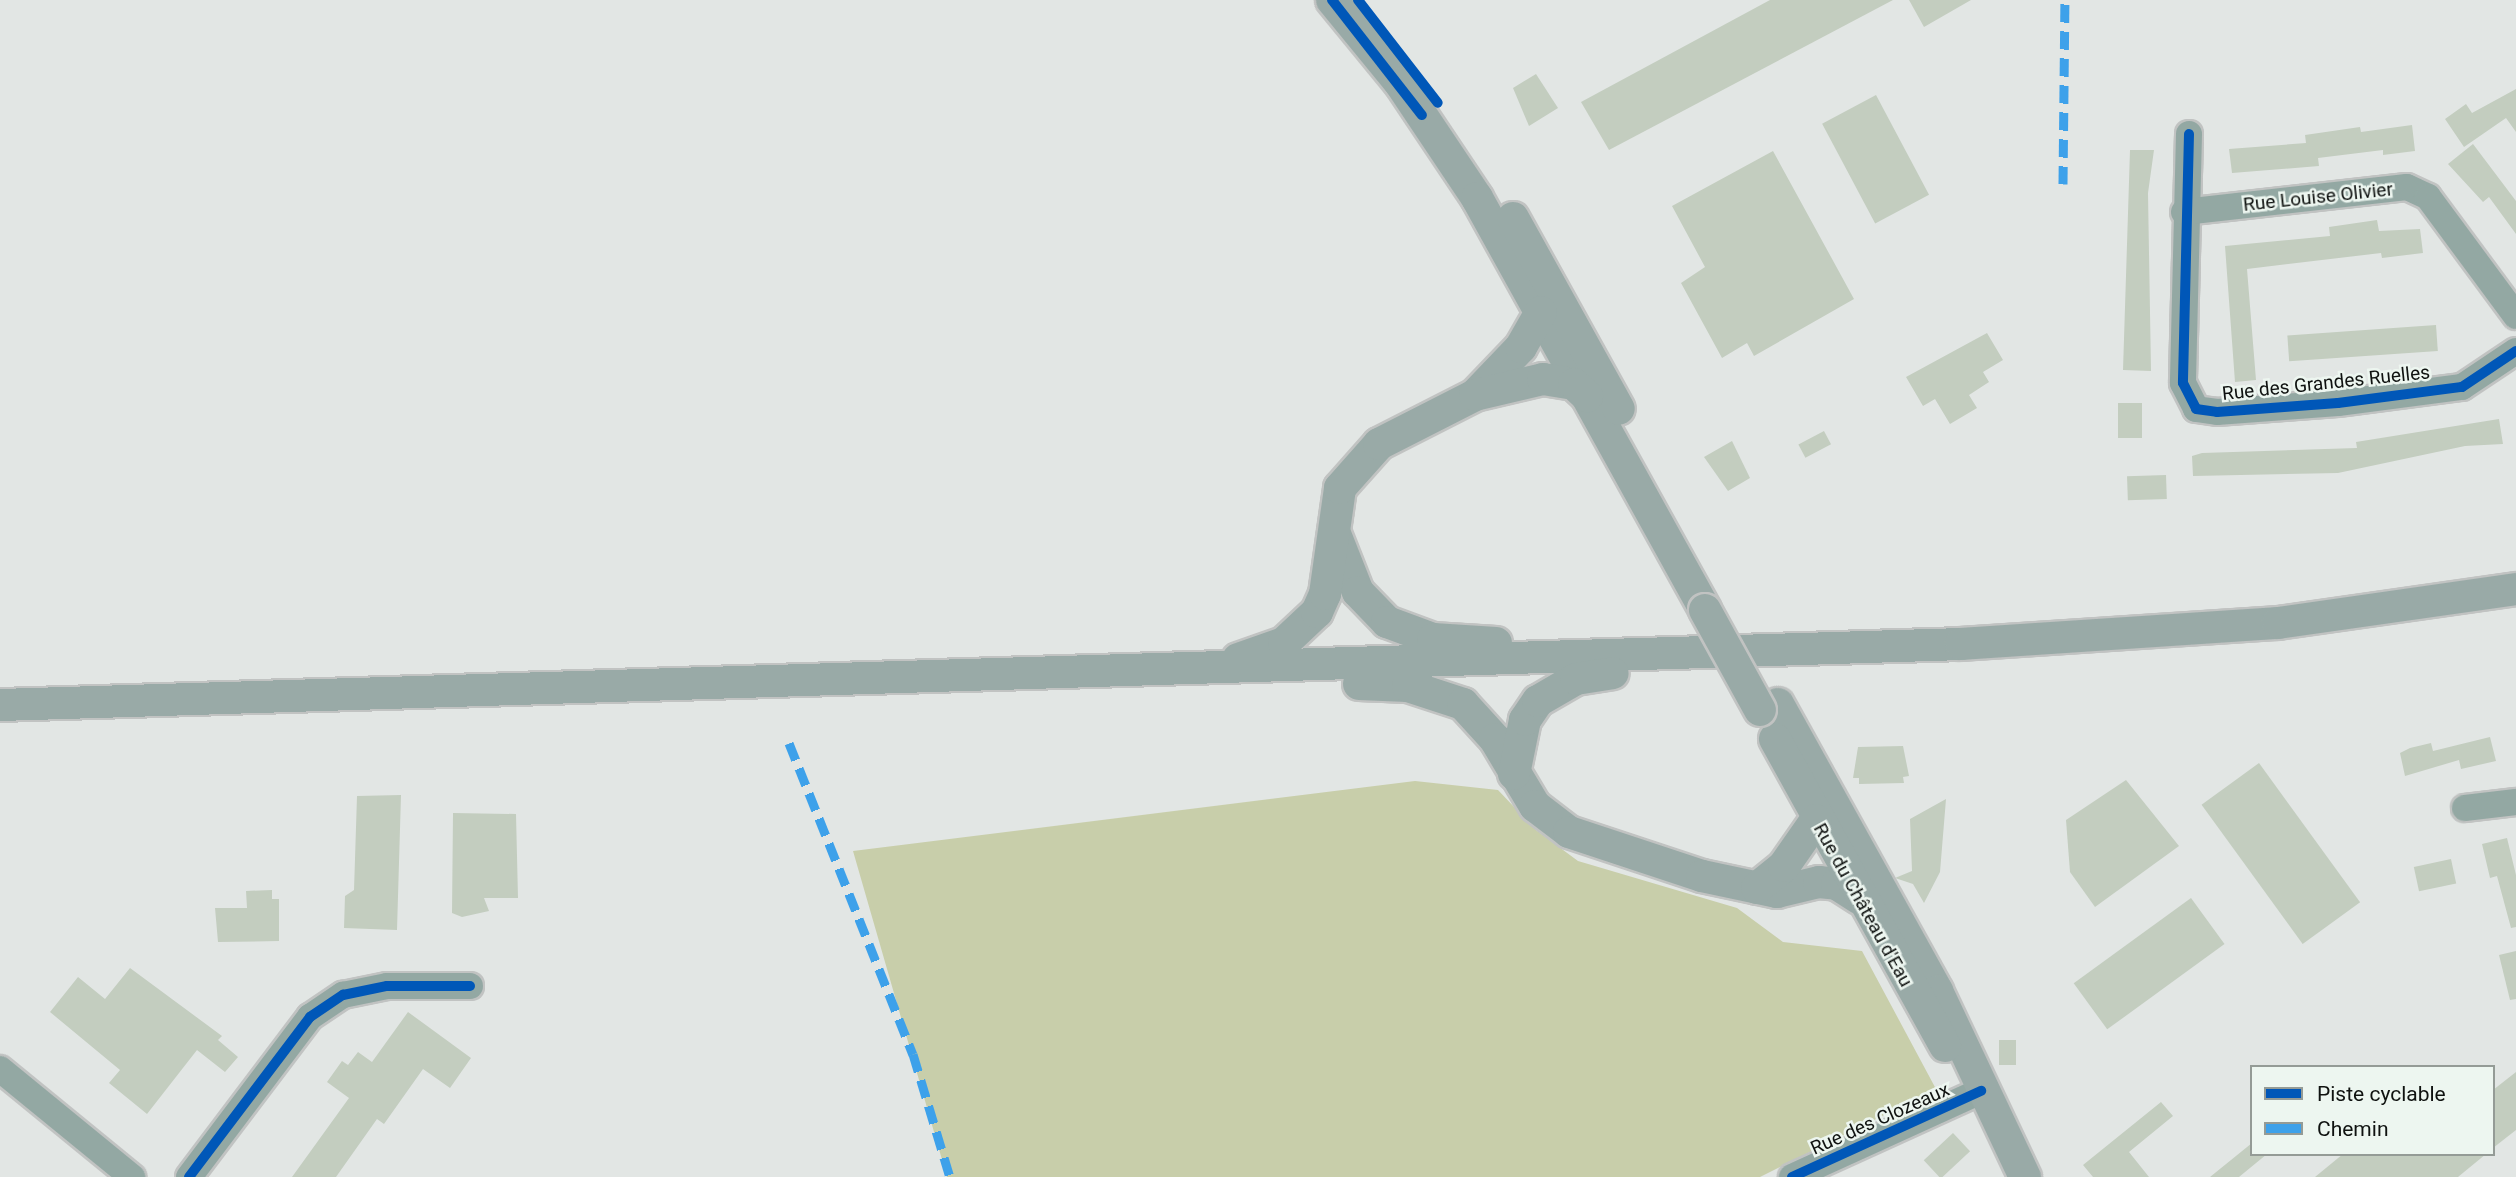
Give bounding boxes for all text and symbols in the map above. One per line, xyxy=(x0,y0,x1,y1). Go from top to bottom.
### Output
street label: Rue Louise Olivier xyxy=(2242,178,2394,216)
street label: Rue des Grandes Ruelles xyxy=(2221,361,2431,405)
street label: Rue du Château d'Eau xyxy=(1809,819,1917,991)
legend xyxy=(2250,1065,2495,1156)
street label: Rue des Clozeaux xyxy=(1807,1078,1953,1160)
text: Piste cyclable xyxy=(2317,1082,2446,1106)
text: Chemin xyxy=(2317,1117,2389,1141)

